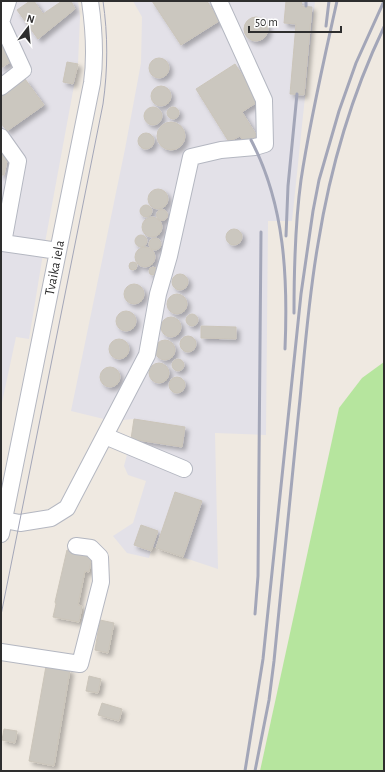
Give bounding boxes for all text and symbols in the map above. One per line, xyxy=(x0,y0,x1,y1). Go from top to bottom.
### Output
north arrow xyxy=(8,8,48,48)
scale bar xyxy=(249,8,341,34)
text: N xyxy=(25,13,36,25)
text: 50 m xyxy=(255,16,278,28)
street label: Tvaika iela xyxy=(43,239,67,297)

